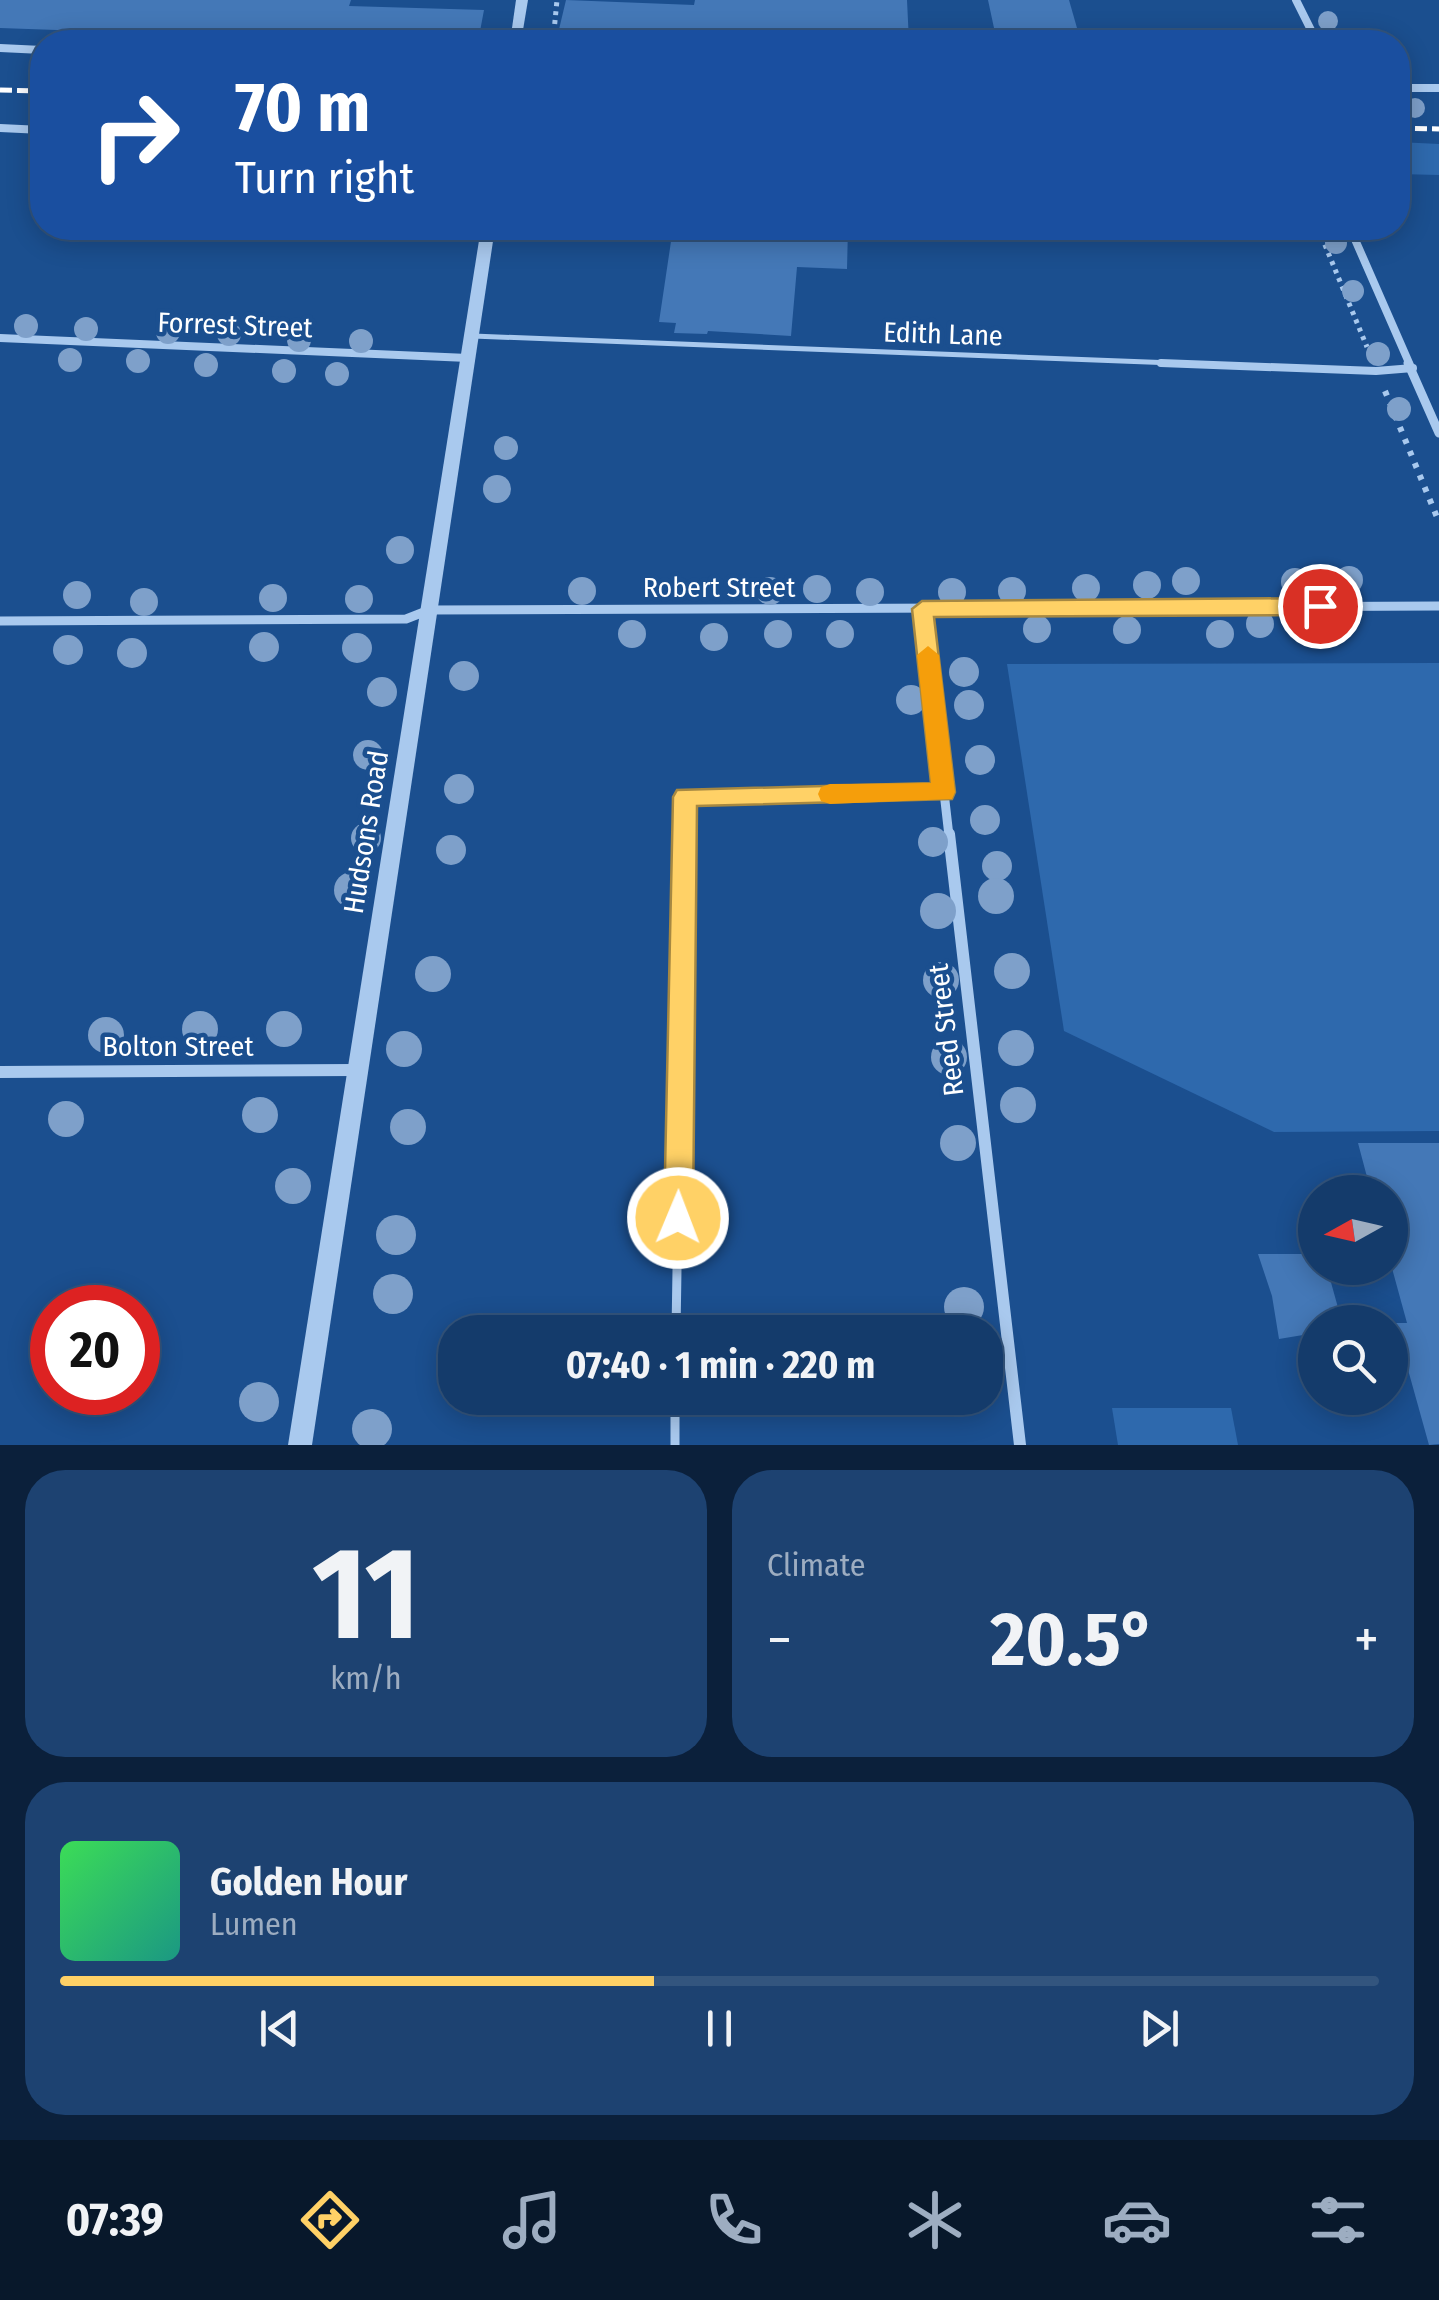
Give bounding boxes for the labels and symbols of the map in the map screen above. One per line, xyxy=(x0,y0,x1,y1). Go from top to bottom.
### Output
street label: Forrest Street xyxy=(157,306,314,344)
street label: Edith Lane xyxy=(883,315,1003,353)
pin xyxy=(1278,564,1363,649)
street label: Robert Street xyxy=(643,571,796,604)
street label: Hudsons Road xyxy=(337,748,395,916)
street label: Reed Street xyxy=(921,961,970,1098)
street label: Bolton Street xyxy=(102,1030,254,1063)
position arrow xyxy=(626,1166,730,1270)
north arrow xyxy=(1298,1175,1408,1285)
speed limit sign: 20 xyxy=(30,1285,160,1415)

